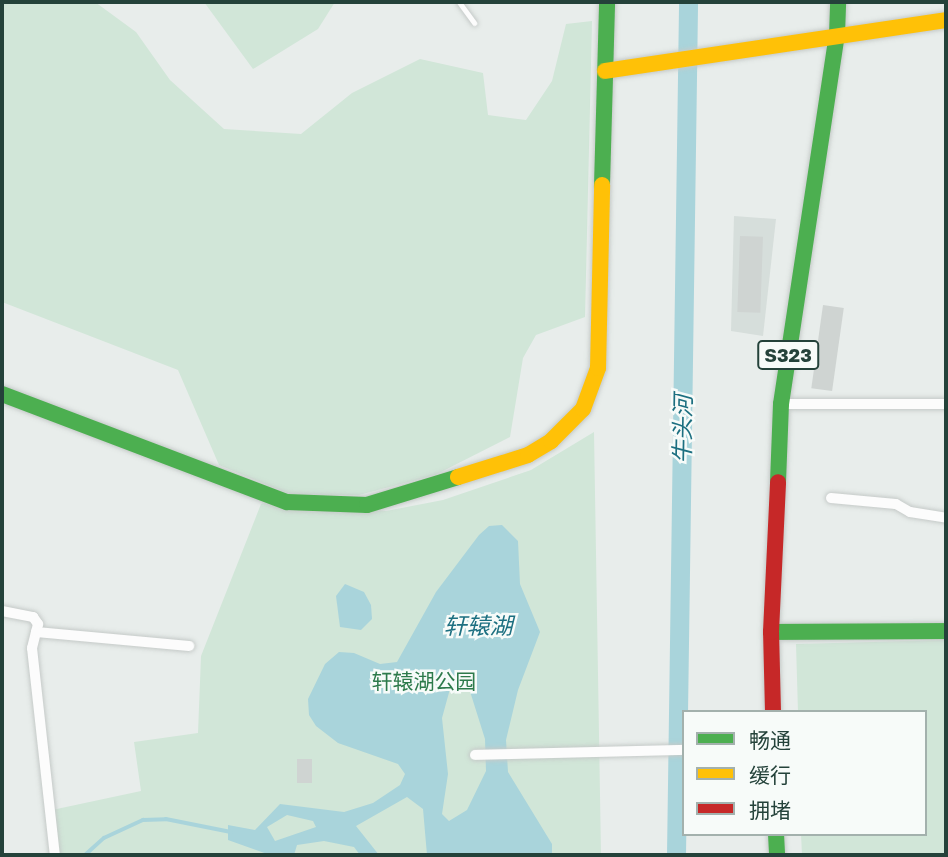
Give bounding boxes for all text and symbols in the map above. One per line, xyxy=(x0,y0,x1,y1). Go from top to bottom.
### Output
road number: S323 xyxy=(756,340,820,370)
water label: 牛头河 xyxy=(668,394,696,464)
water label: 轩辕湖 xyxy=(444,611,512,639)
park label: 轩辕湖公园 xyxy=(372,668,476,694)
legend xyxy=(682,710,927,836)
text: 畅通 xyxy=(749,727,791,753)
text: 缓行 xyxy=(749,762,791,788)
text: 拥堵 xyxy=(749,797,791,823)

